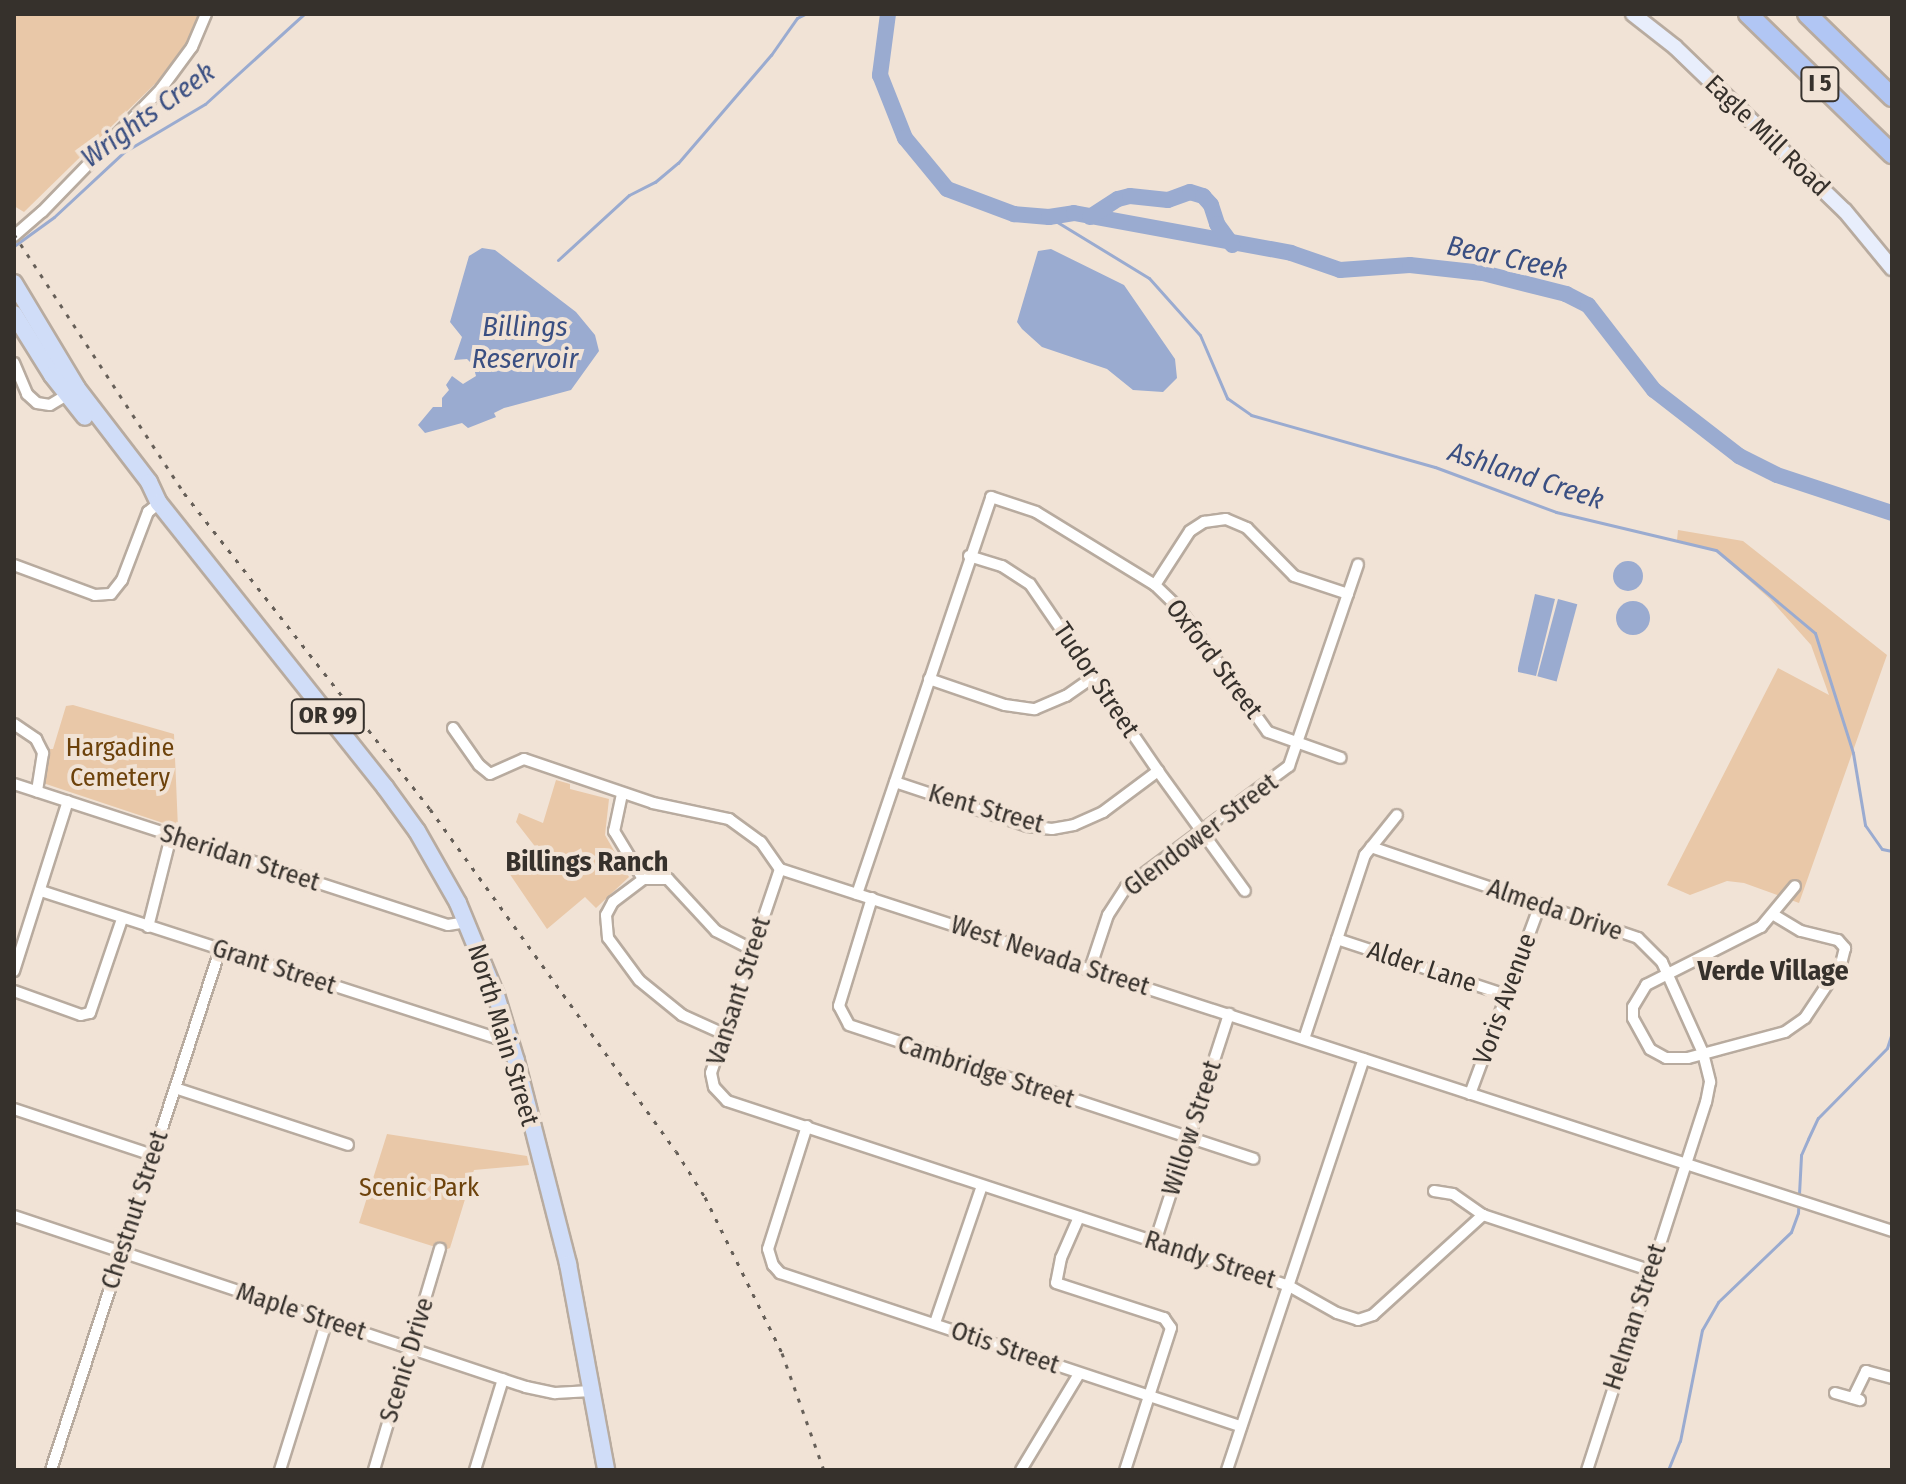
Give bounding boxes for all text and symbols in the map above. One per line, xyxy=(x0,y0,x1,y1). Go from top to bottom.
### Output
water label: Wrights Creek xyxy=(75,55,221,175)
road number: I 5 xyxy=(1800,64,1840,104)
street label: Eagle Mill Road xyxy=(1698,69,1836,203)
water label: Bear Creek xyxy=(1444,229,1570,287)
water label: Billings Reservoir xyxy=(472,310,578,376)
water label: Ashland Creek xyxy=(1444,435,1608,517)
street label: Oxford Street xyxy=(1159,593,1269,725)
street label: Tudor Street xyxy=(1046,617,1146,743)
road number: OR 99 xyxy=(290,696,366,736)
park label: Hargadine Cemetery xyxy=(66,732,174,794)
street label: Glendower Street xyxy=(1118,767,1284,903)
street label: Kent Street xyxy=(925,778,1047,840)
street label: Sheridan Street xyxy=(156,818,324,898)
district label: Billings Ranch xyxy=(506,845,668,879)
street label: Almeda Drive xyxy=(1483,872,1627,948)
street label: West Nevada Street xyxy=(947,909,1153,1003)
street label: Vansant Street xyxy=(700,913,778,1069)
street label: Voris Avenue xyxy=(1467,929,1543,1069)
street label: Grant Street xyxy=(208,932,340,1002)
street label: Alder Lane xyxy=(1363,935,1481,999)
street label: North Main Street xyxy=(461,940,545,1130)
district label: Verde Village xyxy=(1697,954,1849,988)
street label: Cambridge Street xyxy=(894,1029,1078,1115)
street label: Willow Street xyxy=(1155,1056,1229,1200)
street label: Chestnut Street xyxy=(95,1127,175,1293)
park label: Scenic Park xyxy=(359,1172,479,1204)
street label: Randy Street xyxy=(1141,1224,1279,1296)
street label: Helman Street xyxy=(1597,1240,1673,1394)
street label: Maple Street xyxy=(232,1276,370,1348)
street label: Scenic Drive xyxy=(373,1294,441,1426)
street label: Otis Street xyxy=(947,1315,1063,1381)

